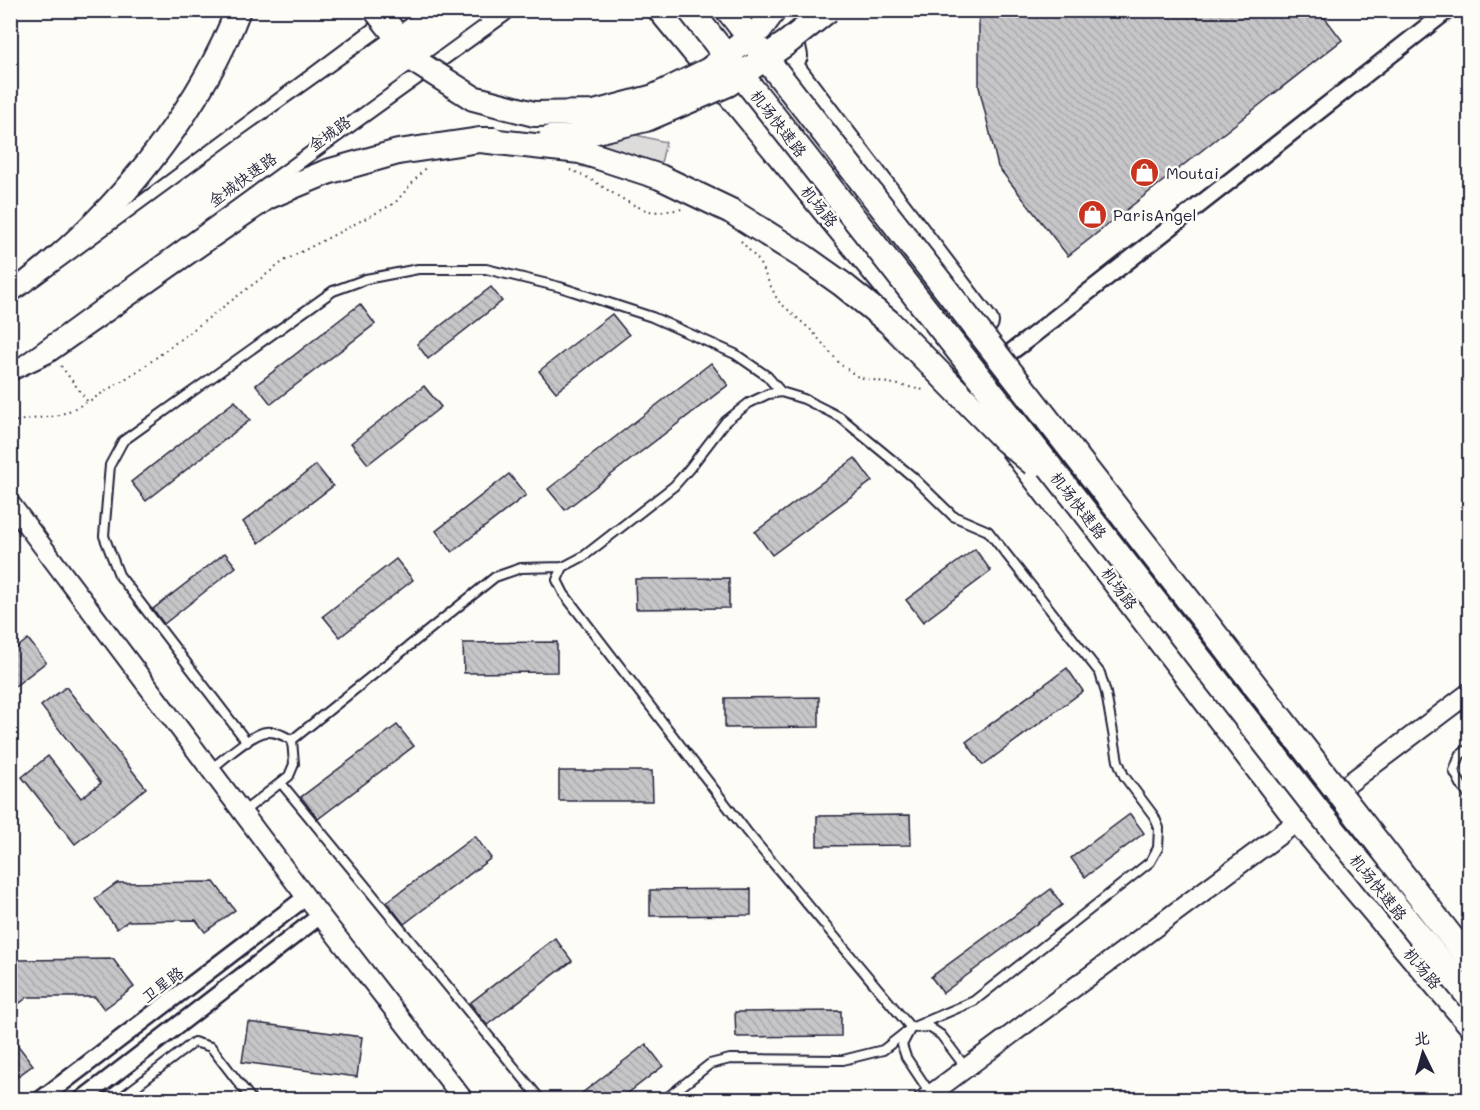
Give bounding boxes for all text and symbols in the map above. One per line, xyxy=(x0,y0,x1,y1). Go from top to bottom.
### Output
street label: 机场快速路 xyxy=(746,85,812,161)
street label: 金城路 xyxy=(303,110,355,156)
street label: 金城快速路 xyxy=(203,147,281,211)
shop icon: Moutai xyxy=(1129,156,1161,188)
place label: Moutai xyxy=(1166,162,1219,183)
street label: 机场路 xyxy=(797,181,843,231)
shop icon: ParisAngel xyxy=(1076,198,1108,230)
place label: ParisAngel xyxy=(1113,204,1197,225)
street label: 机场快速路 xyxy=(1046,467,1112,543)
street label: 机场路 xyxy=(1097,563,1143,613)
street label: 机场快速路 xyxy=(1346,849,1412,925)
street label: 机场路 xyxy=(1400,943,1446,993)
street label: 卫星路 xyxy=(137,961,187,1007)
north arrow xyxy=(1393,1023,1453,1083)
text: 北 xyxy=(1413,1026,1431,1049)

